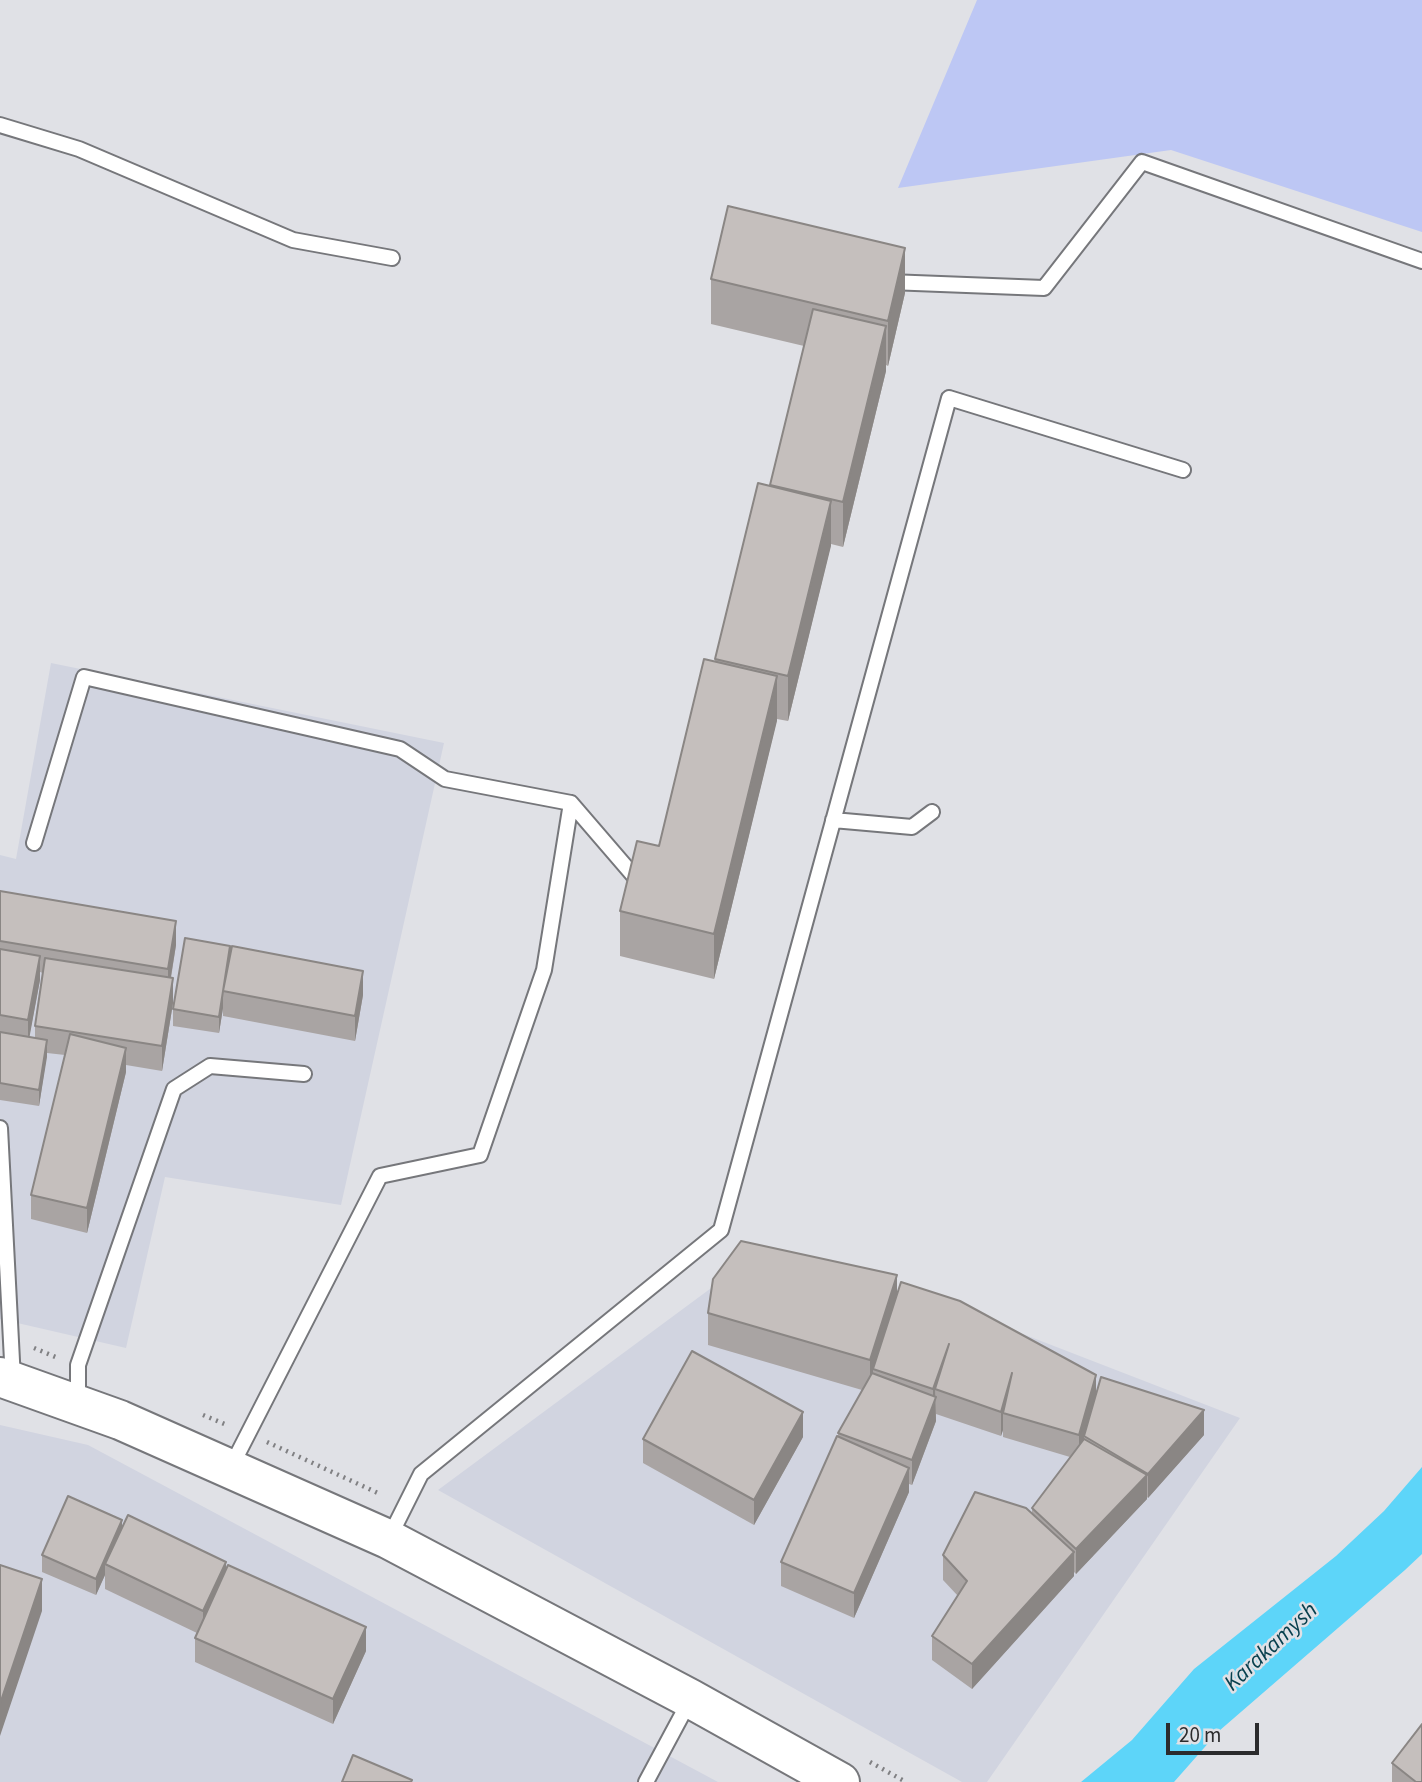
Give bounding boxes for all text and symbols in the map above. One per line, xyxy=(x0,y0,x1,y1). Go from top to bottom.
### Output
water label: Karakamysh xyxy=(1220,1598,1324,1698)
scale bar xyxy=(1170,1708,1263,1752)
text: 20 m xyxy=(1179,1720,1221,1750)

